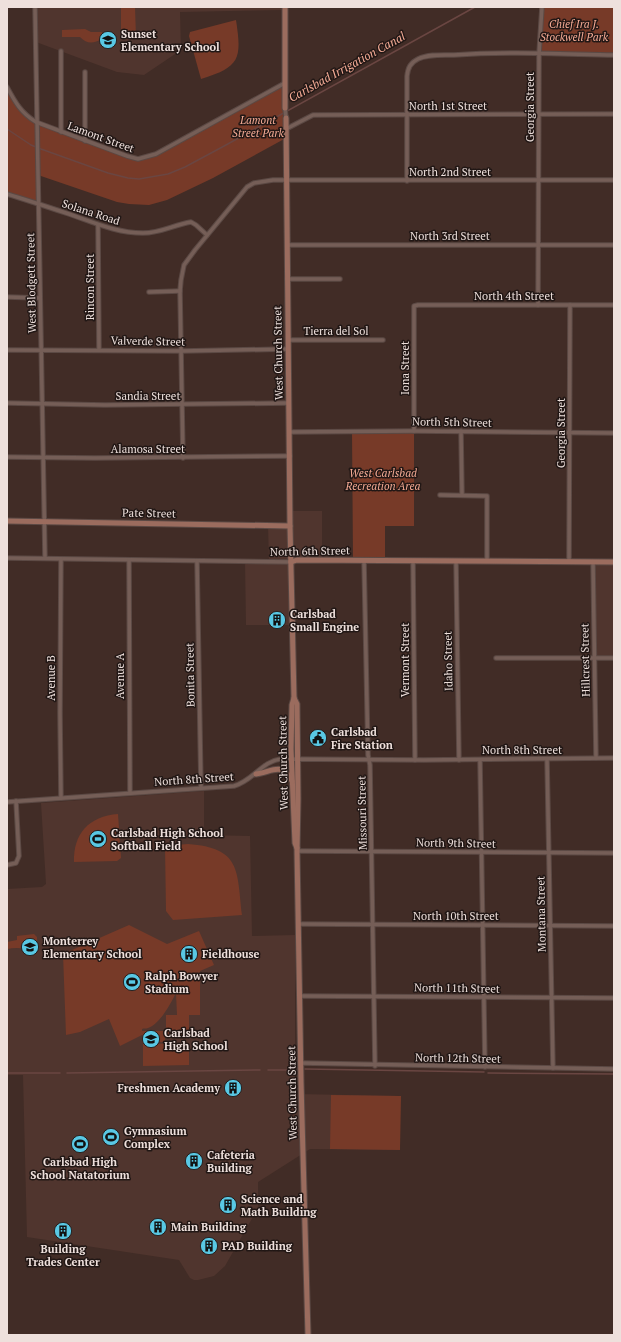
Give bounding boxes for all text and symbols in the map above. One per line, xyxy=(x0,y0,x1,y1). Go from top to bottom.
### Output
park label: Chief Ira J. Stockwell Park xyxy=(540,17,609,44)
place label: Sunset Elementary School xyxy=(121,27,220,54)
water label: Carlsbad Irrigation Canal xyxy=(286,28,408,105)
school or university icon: Sunset Elementary School xyxy=(98,30,118,50)
street label: Georgia Street xyxy=(523,72,537,142)
street label: North 1st Street xyxy=(409,99,487,113)
park label: Lamont Street Park xyxy=(232,113,285,140)
street label: Lamont Street xyxy=(66,118,136,156)
street label: North 2nd Street xyxy=(409,165,491,179)
street label: Solana Road xyxy=(60,196,122,228)
street label: North 3rd Street xyxy=(410,229,490,243)
street label: West Blodgett Street xyxy=(23,233,39,333)
street label: Rincon Street xyxy=(83,254,97,320)
street label: North 4th Street xyxy=(474,289,554,303)
street label: West Church Street xyxy=(270,306,286,400)
street label: Tierra del Sol xyxy=(303,324,369,338)
street label: Valverde Street xyxy=(111,333,185,349)
street label: Iona Street xyxy=(398,341,412,395)
street label: Sandia Street xyxy=(116,389,180,403)
street label: Georgia Street xyxy=(554,398,568,468)
street label: North 5th Street xyxy=(412,414,492,430)
street label: Alamosa Street xyxy=(111,442,185,456)
park label: West Carlsbad Recreation Area xyxy=(345,466,421,493)
street label: Pate Street xyxy=(122,506,176,520)
street label: North 6th Street xyxy=(270,543,350,559)
place label: Carlsbad Small Engine xyxy=(290,607,359,634)
building icon: Carlsbad Small Engine xyxy=(267,610,287,630)
street label: Vermont Street xyxy=(398,623,412,697)
street label: Hillcrest Street xyxy=(577,623,593,697)
street label: Idaho Street xyxy=(440,631,456,691)
street label: Bonita Street xyxy=(182,643,198,707)
street label: Avenue A xyxy=(113,653,127,699)
street label: Avenue B xyxy=(44,655,58,701)
street label: West Church Street xyxy=(275,716,291,810)
place label: Carlsbad Fire Station xyxy=(331,725,393,752)
public building icon: Carlsbad Fire Station xyxy=(308,728,328,748)
street label: North 8th Street xyxy=(482,743,562,757)
street label: North 8th Street xyxy=(154,769,234,789)
street label: Missouri Street xyxy=(354,776,370,850)
place label: Carlsbad High School Softball Field xyxy=(111,826,224,853)
sports icon: Carlsbad High School Softball Field xyxy=(88,829,108,849)
street label: North 9th Street xyxy=(416,835,496,851)
street label: Montana Street xyxy=(533,876,549,952)
street label: North 10th Street xyxy=(413,909,499,923)
place label: Monterrey Elementary School xyxy=(43,934,142,961)
school or university icon: Monterrey Elementary School xyxy=(20,937,40,957)
building icon: Fieldhouse xyxy=(179,944,199,964)
place label: Fieldhouse xyxy=(202,947,260,961)
place label: Ralph Bowyer Stadium xyxy=(145,969,218,996)
sports icon: Ralph Bowyer Stadium xyxy=(122,972,142,992)
street label: North 11th Street xyxy=(414,980,500,996)
place label: Carlsbad High School xyxy=(164,1026,228,1053)
school or university icon: Carlsbad High School xyxy=(141,1029,161,1049)
street label: West Church Street xyxy=(284,1046,300,1140)
street label: North 12th Street xyxy=(415,1050,501,1066)
building icon: Freshmen Academy xyxy=(223,1078,243,1098)
place label: Freshmen Academy xyxy=(117,1081,220,1095)
place label: Gymnasium Complex xyxy=(124,1124,187,1151)
sports icon: Gymnasium Complex xyxy=(101,1127,121,1147)
sports icon: Carlsbad High School Natatorium xyxy=(70,1134,90,1154)
place label: Cafeteria Building xyxy=(207,1148,255,1175)
building icon: Cafeteria Building xyxy=(184,1151,204,1171)
place label: Carlsbad High School Natatorium xyxy=(30,1155,131,1182)
place label: Science and Math Building xyxy=(241,1192,317,1219)
building icon: Science and Math Building xyxy=(218,1195,238,1215)
building icon: Main Building xyxy=(148,1217,168,1237)
place label: Main Building xyxy=(171,1220,247,1234)
building icon: Building Trades Center xyxy=(53,1221,73,1241)
building icon: PAD Building xyxy=(199,1236,219,1256)
place label: PAD Building xyxy=(222,1239,293,1253)
place label: Building Trades Center xyxy=(26,1242,100,1269)

